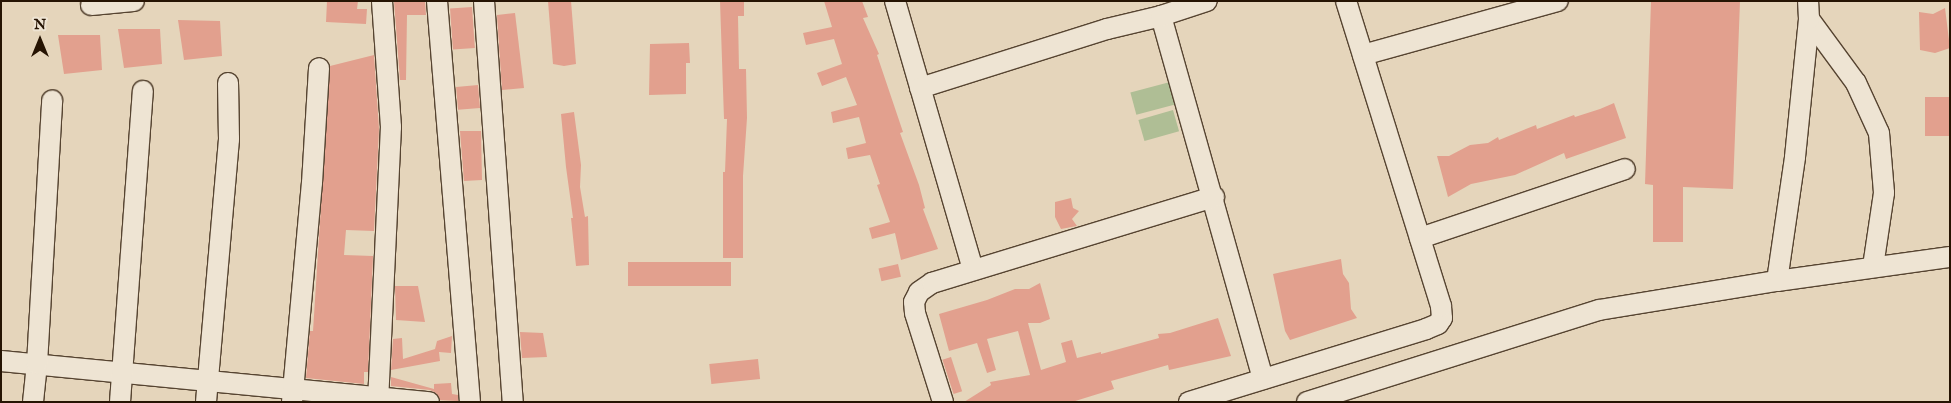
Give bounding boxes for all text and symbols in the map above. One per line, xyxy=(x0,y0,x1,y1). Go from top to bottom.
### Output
north arrow xyxy=(15,15,65,65)
text: N xyxy=(34,16,46,34)

